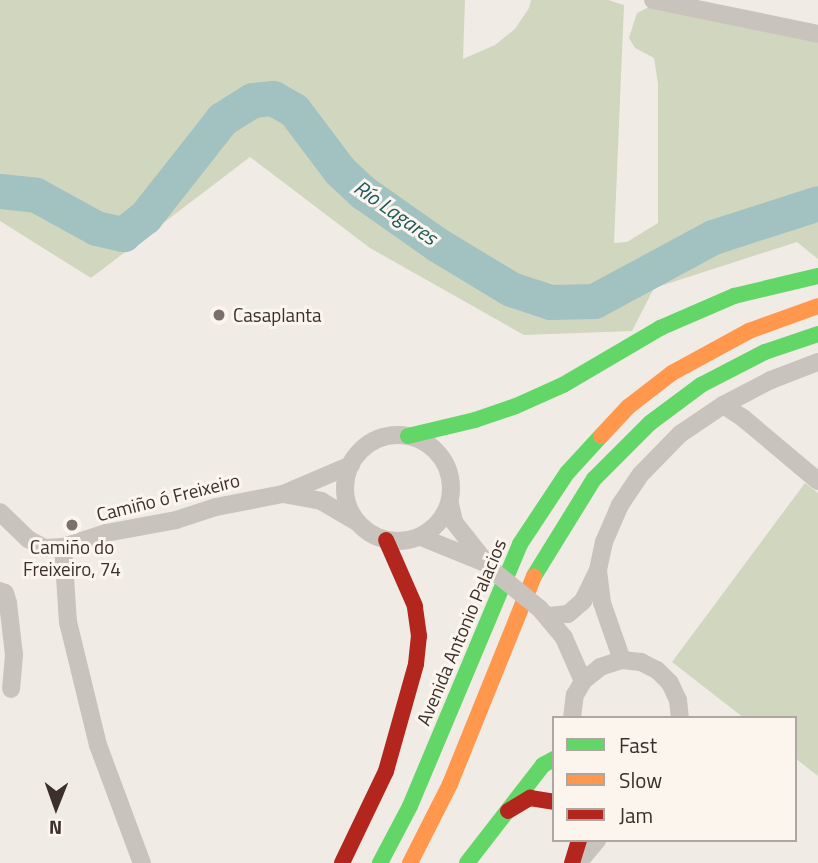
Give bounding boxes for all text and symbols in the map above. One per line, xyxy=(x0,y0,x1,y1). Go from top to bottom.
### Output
water label: Río Lagares xyxy=(349,174,443,250)
place label: Casaplanta xyxy=(233,304,321,326)
marker: Casaplanta xyxy=(211,307,227,323)
street label: Camiño ó Freixeiro xyxy=(94,468,242,526)
marker: Camiño do Freixeiro, 74 xyxy=(64,517,80,533)
street label: Avenida Antonio Palacios xyxy=(411,535,511,729)
place label: Camiño do Freixeiro, 74 xyxy=(23,536,121,580)
legend xyxy=(552,716,797,842)
text: Fast xyxy=(619,729,657,761)
text: Slow xyxy=(619,764,662,796)
north arrow xyxy=(21,772,91,842)
text: Jam xyxy=(619,799,653,831)
text: N xyxy=(49,814,62,843)

